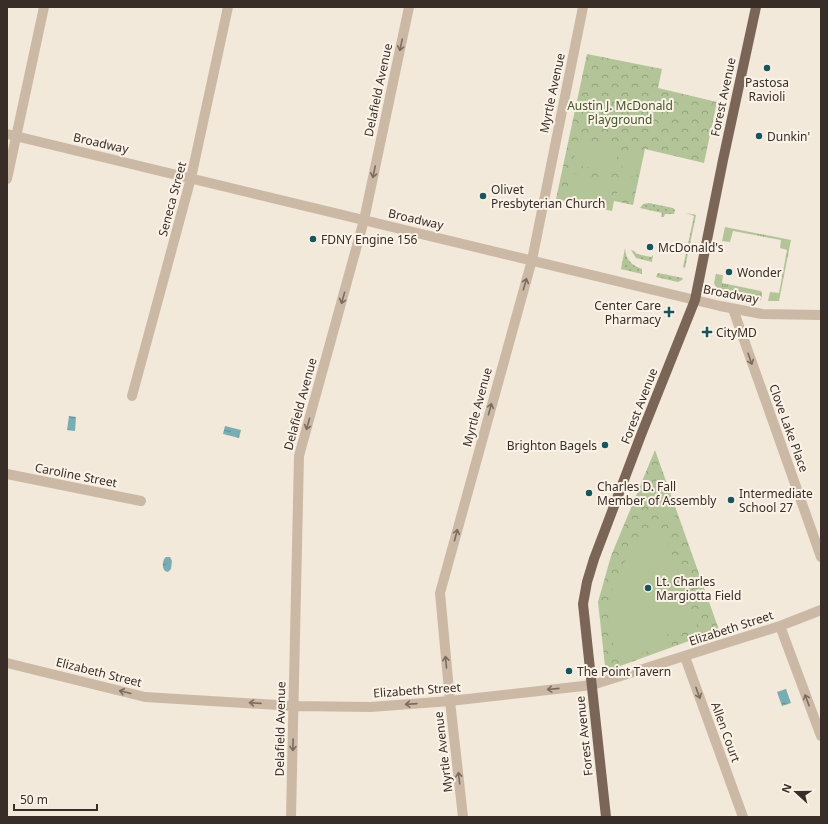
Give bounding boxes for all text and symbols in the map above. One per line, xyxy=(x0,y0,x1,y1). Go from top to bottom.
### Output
one-way arrow xyxy=(397,38,405,51)
street label: Delafield Avenue xyxy=(360,42,396,138)
street label: Myrtle Avenue xyxy=(535,51,569,135)
street label: Forest Avenue xyxy=(706,56,740,138)
marker: Pastosa Ravioli xyxy=(762,63,772,73)
place label: Pastosa Ravioli xyxy=(745,74,789,105)
park label: Austin J. McDonald Playground xyxy=(567,97,673,128)
street label: Broadway xyxy=(72,128,131,158)
place label: Dunkin' xyxy=(767,128,810,145)
marker: Dunkin' xyxy=(754,131,764,141)
street label: Seneca Street xyxy=(154,159,190,238)
one-way arrow xyxy=(370,166,378,179)
place label: Olivet Presbyterian Church xyxy=(491,181,605,212)
marker: Olivet Presbyterian Church xyxy=(478,191,488,201)
street label: Broadway xyxy=(387,204,446,234)
place label: FDNY Engine 156 xyxy=(321,231,418,248)
marker: FDNY Engine 156 xyxy=(308,234,318,244)
place label: McDonald's xyxy=(658,239,724,256)
marker: McDonald's xyxy=(645,242,655,252)
place label: Wonder xyxy=(737,264,782,281)
marker: Wonder xyxy=(724,267,734,277)
one-way arrow xyxy=(522,278,529,291)
street label: Broadway xyxy=(702,280,761,308)
one-way arrow xyxy=(339,292,346,305)
place label: Center Care Pharmacy xyxy=(594,297,662,328)
marker: Center Care Pharmacy xyxy=(664,307,674,317)
place label: CityMD xyxy=(716,324,757,341)
marker: CityMD xyxy=(701,326,713,338)
one-way arrow xyxy=(747,352,755,364)
street label: Delafield Avenue xyxy=(279,356,321,452)
street label: Myrtle Avenue xyxy=(458,365,496,449)
street label: Forest Avenue xyxy=(617,365,661,447)
street label: Clove Lake Place xyxy=(765,382,813,475)
one-way arrow xyxy=(487,403,494,416)
one-way arrow xyxy=(304,417,311,430)
place label: Brighton Bagels xyxy=(507,437,597,454)
marker: Brighton Bagels xyxy=(600,440,610,450)
street label: Caroline Street xyxy=(33,459,119,491)
place label: Charles D. Fall Member of Assembly xyxy=(597,478,717,509)
place label: Intermediate School 27 xyxy=(739,485,813,516)
marker: Charles D. Fall Member of Assembly xyxy=(584,488,594,498)
marker: Intermediate School 27 xyxy=(726,495,736,505)
one-way arrow xyxy=(453,528,460,541)
place label: Lt. Charles Margiotta Field xyxy=(656,573,741,604)
marker: Lt. Charles Margiotta Field xyxy=(643,583,653,593)
street label: Elizabeth Street xyxy=(687,606,776,650)
street label: Elizabeth Street xyxy=(54,653,144,691)
one-way arrow xyxy=(443,656,450,669)
place label: The Point Tavern xyxy=(577,663,671,680)
marker: The Point Tavern xyxy=(564,666,574,676)
street label: Elizabeth Street xyxy=(373,678,462,702)
street label: Delafield Avenue xyxy=(271,681,289,777)
one-way arrow xyxy=(547,685,560,693)
one-way arrow xyxy=(695,687,703,699)
one-way arrow xyxy=(119,688,132,695)
one-way arrow xyxy=(803,694,811,706)
street label: Forest Avenue xyxy=(571,695,597,777)
one-way arrow xyxy=(249,700,262,707)
one-way arrow xyxy=(405,700,418,707)
street label: Allen Court xyxy=(707,700,745,765)
street label: Myrtle Avenue xyxy=(430,710,456,793)
one-way arrow xyxy=(289,738,297,751)
one-way arrow xyxy=(455,772,463,785)
north arrow xyxy=(776,772,816,812)
text: N xyxy=(778,781,795,795)
scale bar xyxy=(14,786,97,812)
text: 50 m xyxy=(20,791,48,808)

